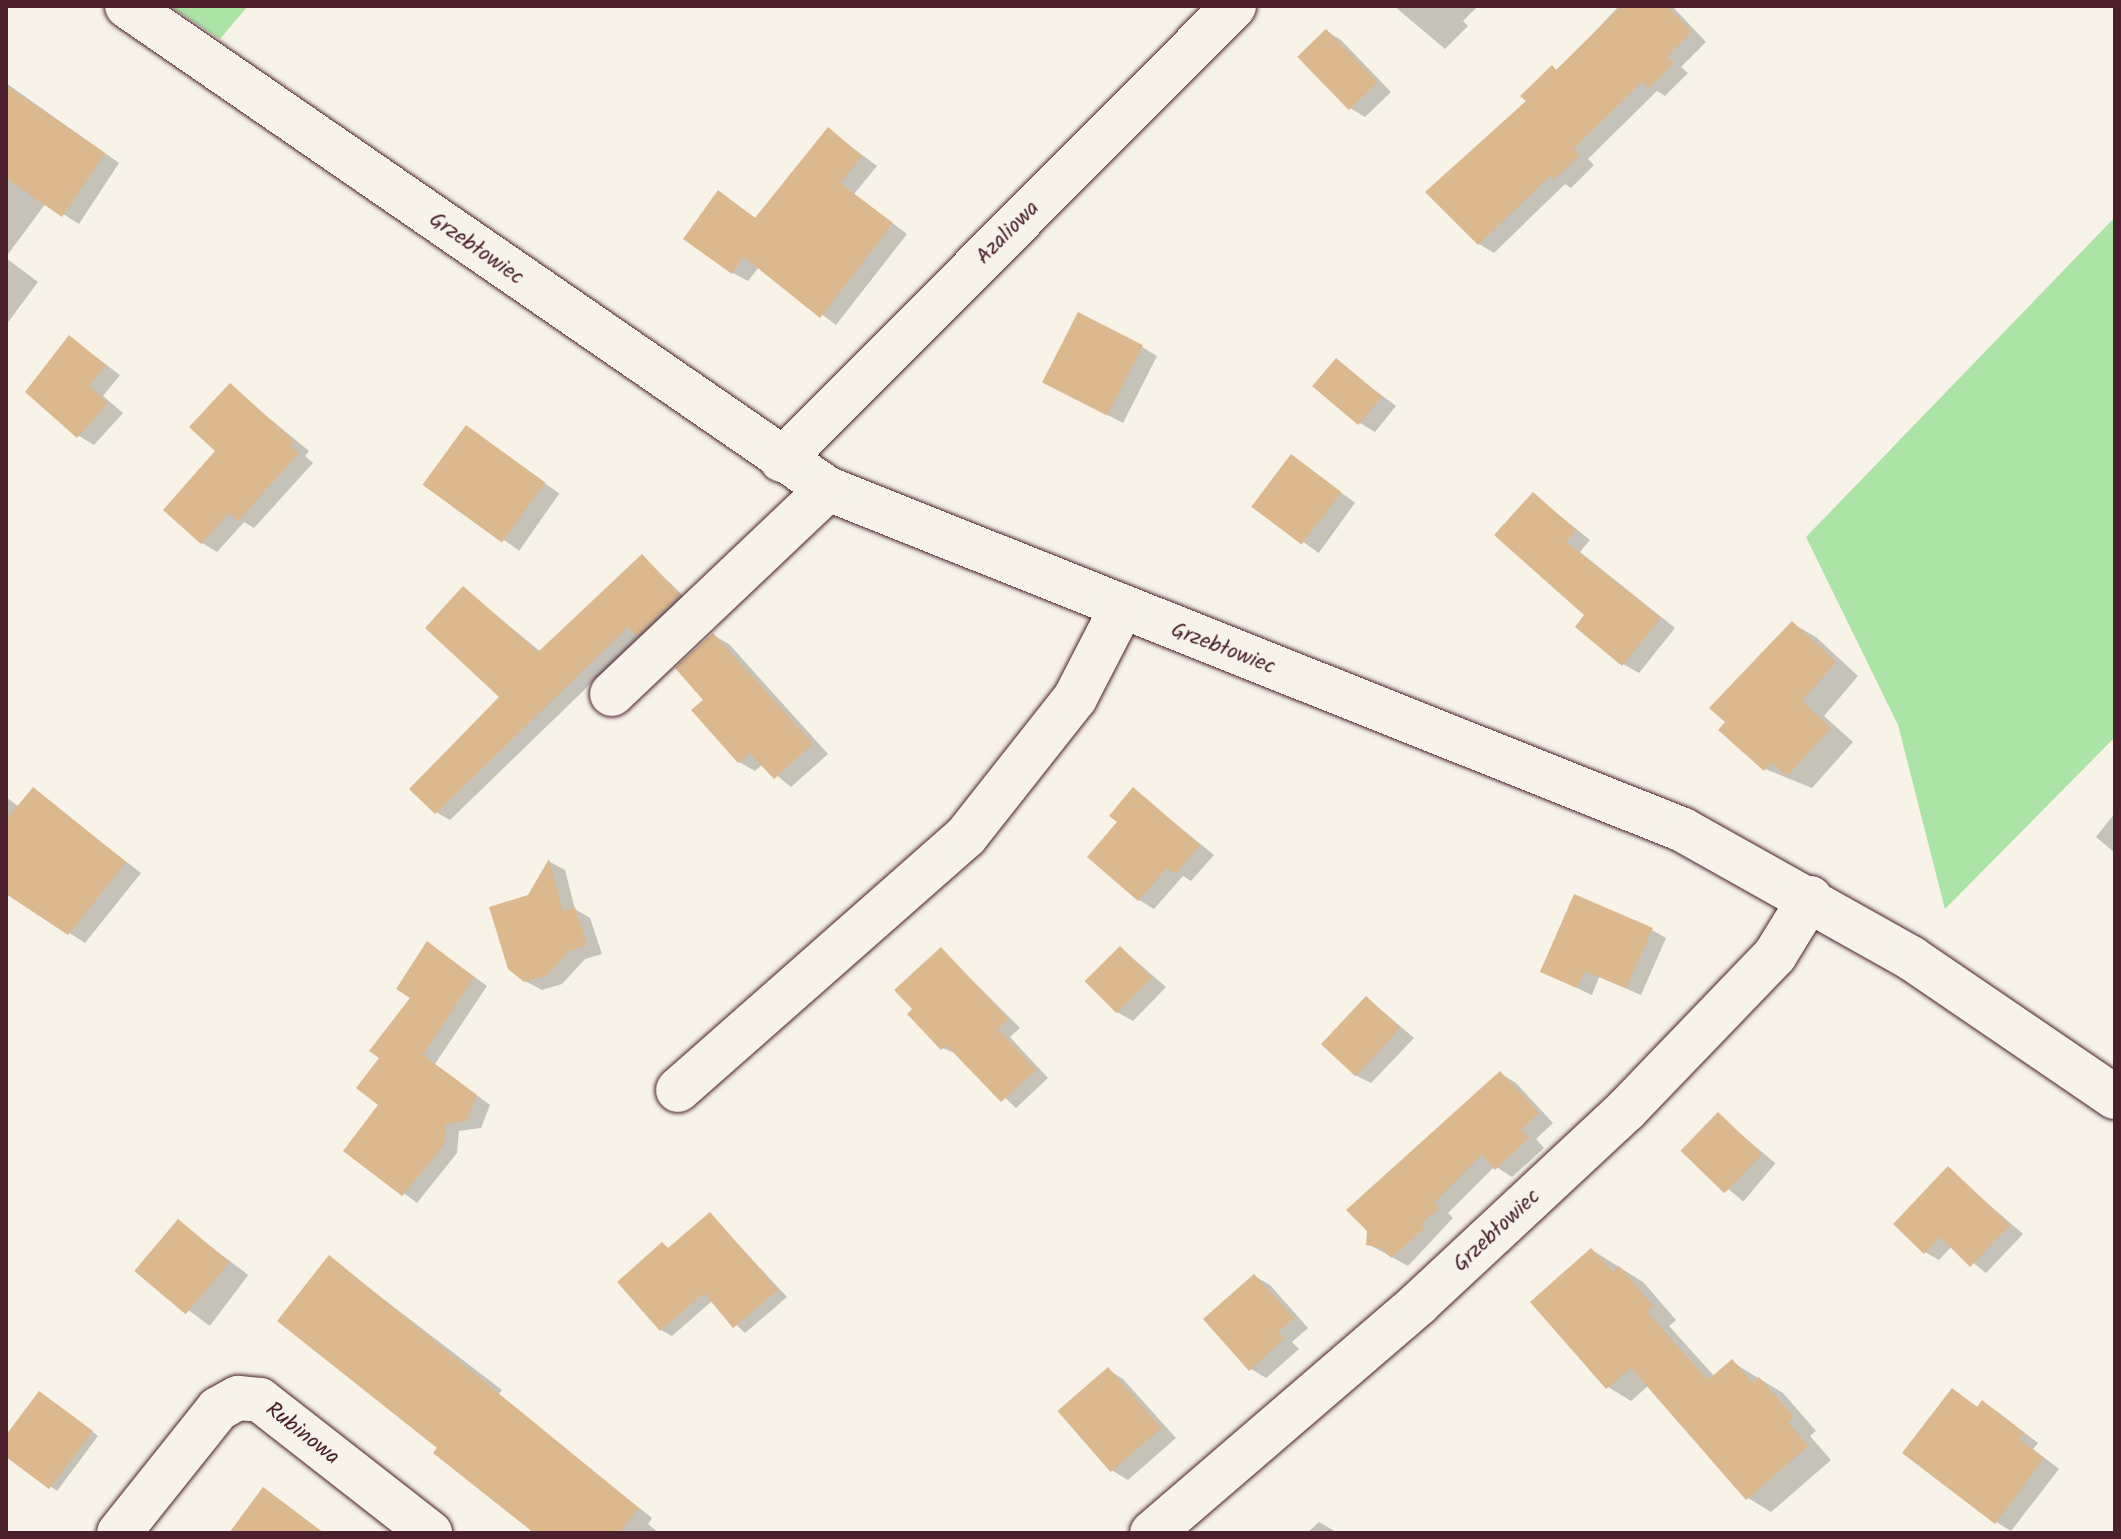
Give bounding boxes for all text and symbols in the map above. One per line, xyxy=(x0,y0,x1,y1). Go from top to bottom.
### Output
street label: Azaliowa xyxy=(971,196,1045,270)
street label: Grzebłowiec xyxy=(424,207,528,291)
street label: Grzebłowiec xyxy=(1167,617,1279,681)
street label: Grzebłowiec xyxy=(1448,1184,1546,1278)
street label: Rubinowa xyxy=(260,1397,344,1471)

